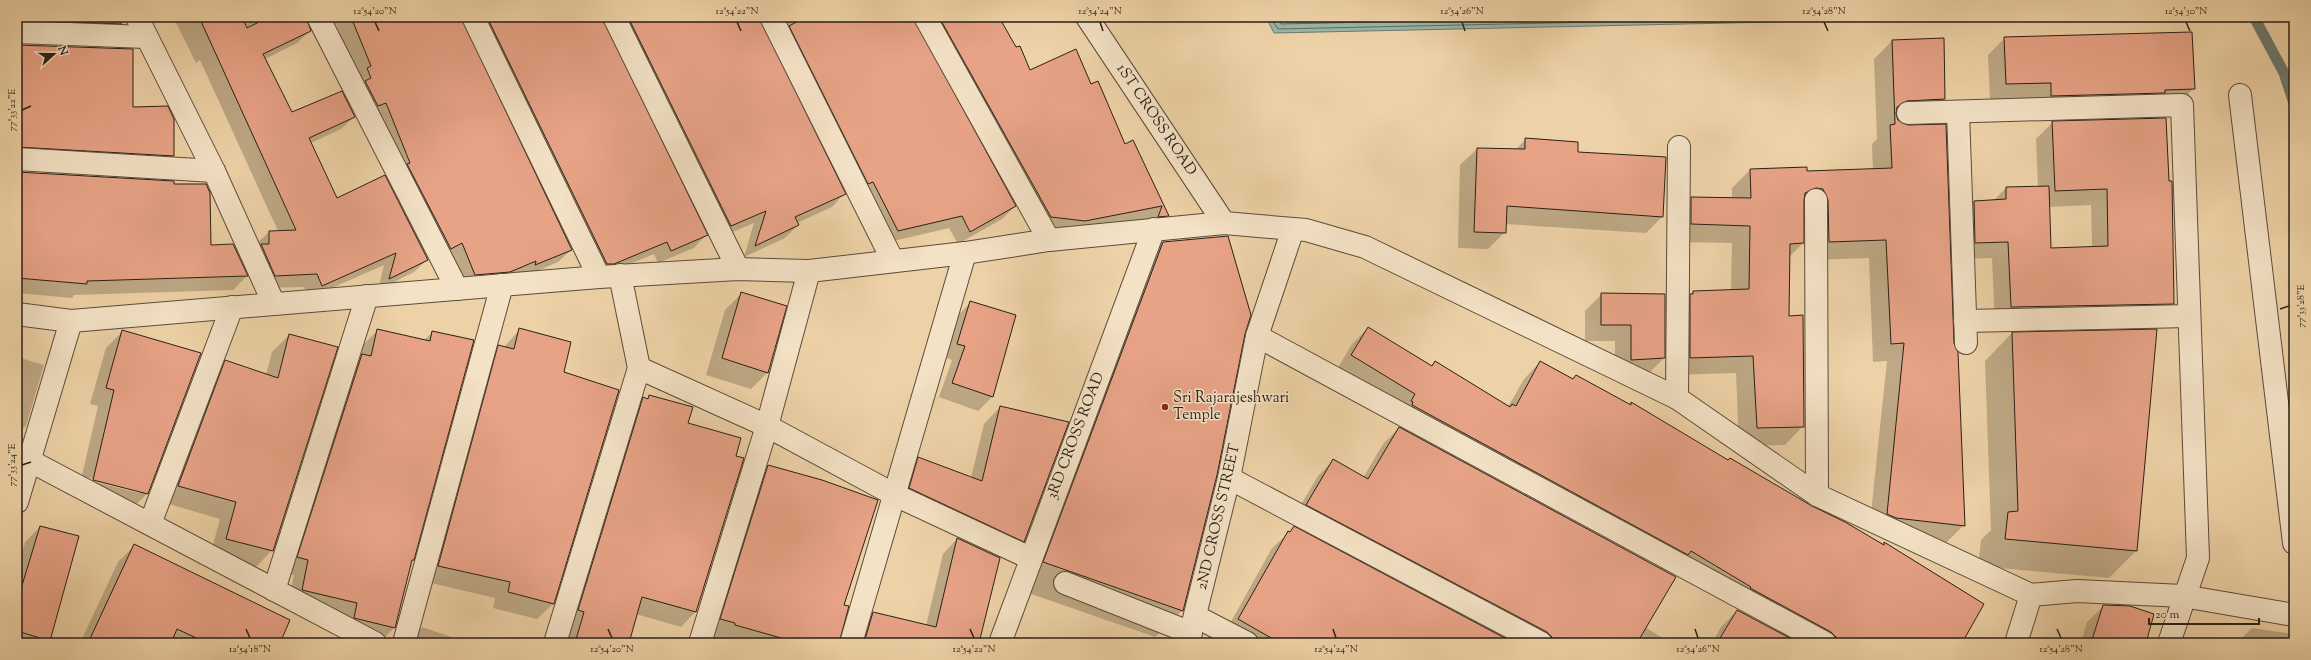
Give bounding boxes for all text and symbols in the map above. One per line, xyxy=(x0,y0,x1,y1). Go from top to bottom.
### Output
text: 12°54'20"N xyxy=(353,4,397,19)
text: 12°54'22"N xyxy=(716,4,758,19)
text: 12°54'24"N xyxy=(1078,4,1122,19)
text: 12°54'26"N xyxy=(1440,4,1484,19)
text: 12°54'28"N xyxy=(1802,4,1846,19)
text: 12°54'30"N xyxy=(2165,4,2207,19)
north arrow xyxy=(34,34,74,74)
text: N xyxy=(53,43,72,58)
street label: 1ST CROSS ROAD xyxy=(1111,60,1201,180)
text: 77°33'22"E xyxy=(5,89,20,131)
text: 77°33'28"E xyxy=(2294,284,2309,328)
street label: 3RD CROSS ROAD xyxy=(1042,369,1110,503)
place label: Sri Rajarajeshwari Temple xyxy=(1173,388,1289,426)
marker: Sri Rajarajeshwari Temple xyxy=(1160,402,1170,412)
street label: 2ND CROSS STREET xyxy=(1192,441,1246,592)
text: 77°33'24"E xyxy=(5,443,20,487)
scale bar xyxy=(2149,600,2259,626)
text: 20 m xyxy=(2155,606,2180,624)
text: 12°54'18"N xyxy=(229,642,271,657)
text: 12°54'20"N xyxy=(590,642,634,657)
text: 12°54'22"N xyxy=(953,642,995,657)
text: 12°54'24"N xyxy=(1314,642,1358,657)
text: 12°54'26"N xyxy=(1676,642,1720,657)
text: 12°54'28"N xyxy=(2039,642,2083,657)

